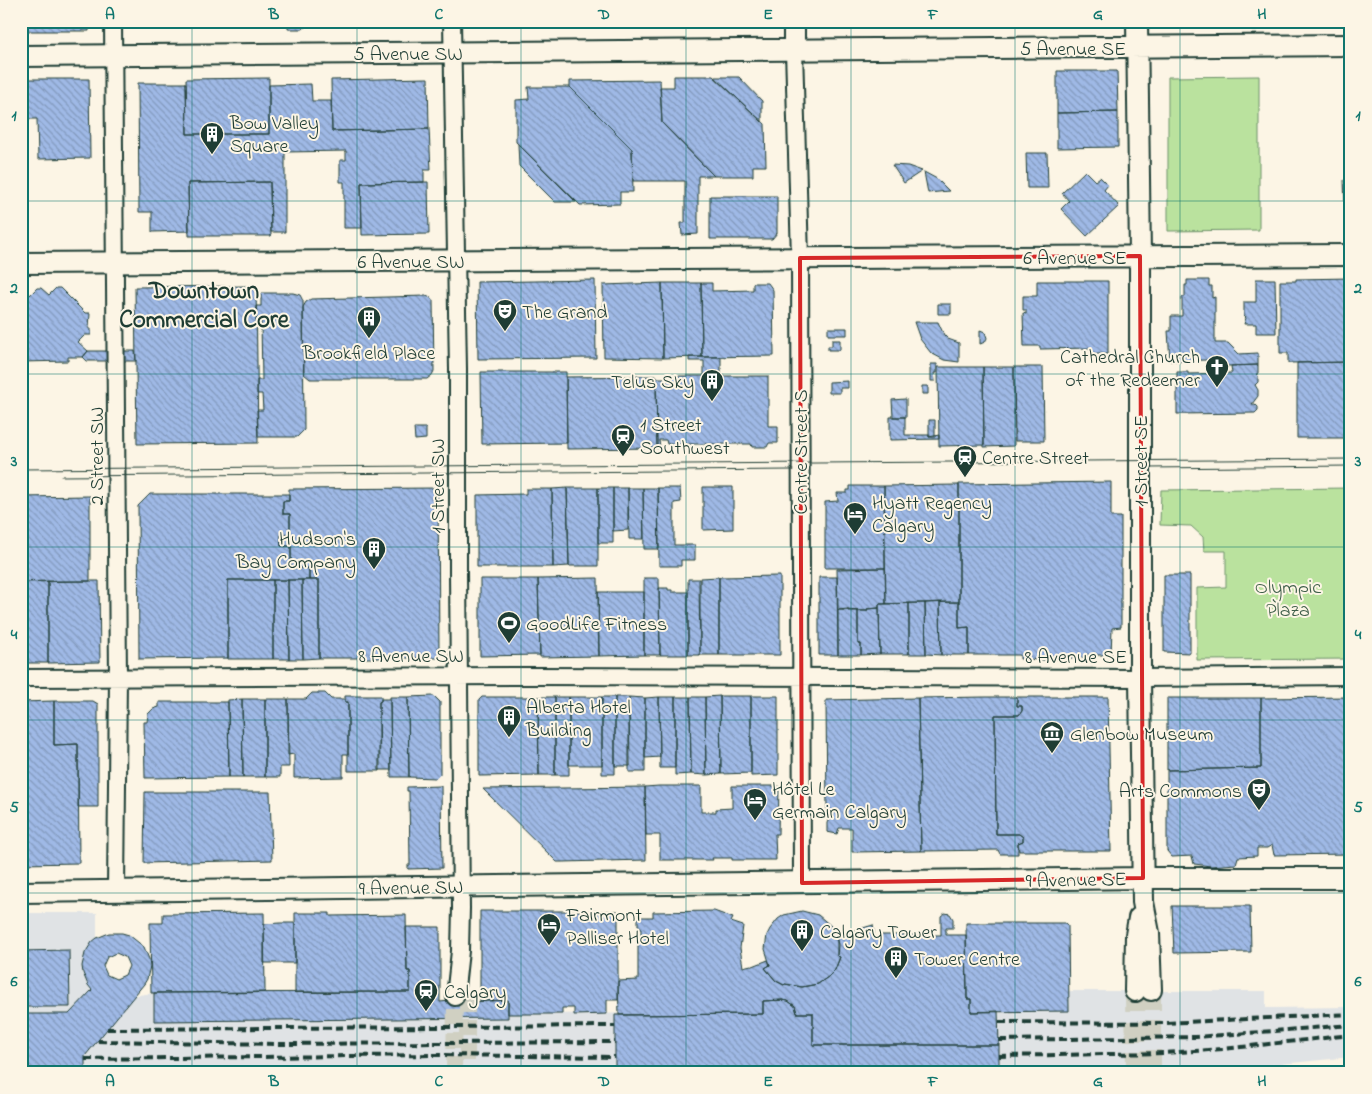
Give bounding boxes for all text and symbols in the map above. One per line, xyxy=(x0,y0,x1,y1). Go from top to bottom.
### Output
text: A xyxy=(105,3,115,27)
text: B xyxy=(268,3,280,27)
text: C xyxy=(435,3,444,27)
text: D xyxy=(597,3,610,27)
text: E xyxy=(763,3,773,27)
text: F xyxy=(927,3,939,27)
text: G xyxy=(1093,3,1103,27)
text: H xyxy=(1257,3,1267,27)
street label: 5 Avenue SE xyxy=(1020,36,1126,65)
street label: 5 Avenue SW xyxy=(353,41,463,70)
text: 1 xyxy=(11,104,17,128)
text: 1 xyxy=(1355,104,1361,128)
place label: Bow Valley Square xyxy=(229,110,319,162)
building icon: Bow Valley Square xyxy=(199,121,225,155)
street label: 6 Avenue SE xyxy=(1023,245,1127,274)
street label: 6 Avenue SW xyxy=(358,249,464,278)
district label: Downtown Commercial Core xyxy=(119,274,290,339)
text: 2 xyxy=(9,277,18,301)
text: 2 xyxy=(1353,277,1362,301)
theatre icon: The Grand xyxy=(492,298,518,332)
place label: The Grand xyxy=(522,299,608,328)
building icon: Brookfield Place xyxy=(356,305,382,339)
place label: Brookfield Place xyxy=(302,340,435,369)
place label: Cathedral Church of the Redeemer xyxy=(1060,344,1201,396)
church icon: Cathedral Church of the Redeemer xyxy=(1204,354,1230,388)
building icon: Telus Sky xyxy=(699,368,725,402)
place label: Telus Sky xyxy=(611,369,694,398)
street label: Centre Street S xyxy=(788,389,817,514)
street label: 2 Street SW xyxy=(84,407,113,505)
place label: 1 Street Southwest xyxy=(640,412,730,464)
street label: 1 Street SE xyxy=(1128,415,1157,507)
station icon: 1 Street Southwest xyxy=(610,423,636,457)
street label: 1 Street SW xyxy=(425,438,454,534)
station icon: Centre Street xyxy=(952,444,978,478)
place label: Centre Street xyxy=(982,445,1089,474)
text: 3 xyxy=(10,450,18,474)
text: 3 xyxy=(1354,450,1362,474)
place label: Hyatt Regency Calgary xyxy=(872,490,992,543)
hotel icon: Hyatt Regency Calgary xyxy=(842,501,868,535)
place label: Hudson's Bay Company xyxy=(235,526,356,578)
building icon: Hudson's Bay Company xyxy=(361,536,387,570)
park label: Olympic Plaza xyxy=(1255,574,1321,626)
sports icon: GoodLife Fitness xyxy=(496,610,522,644)
place label: GoodLife Fitness xyxy=(526,611,667,640)
text: 4 xyxy=(10,623,18,647)
text: 4 xyxy=(1354,623,1362,647)
street label: 8 Avenue SW xyxy=(358,643,464,672)
street label: 8 Avenue SE xyxy=(1025,644,1127,673)
place label: Alberta Hotel Building xyxy=(525,694,631,747)
building icon: Alberta Hotel Building xyxy=(496,704,522,738)
museum icon: Glenbow Museum xyxy=(1039,720,1065,754)
place label: Glenbow Museum xyxy=(1070,721,1213,750)
place label: Hôtel Le Germain Calgary xyxy=(772,776,907,829)
theatre icon: Arts Commons xyxy=(1246,777,1272,811)
place label: Arts Commons xyxy=(1119,778,1242,807)
hotel icon: Hôtel Le Germain Calgary xyxy=(742,787,768,821)
text: 5 xyxy=(9,796,19,820)
text: 5 xyxy=(1353,796,1363,820)
street label: 9 Avenue SE xyxy=(1025,866,1127,897)
street label: 9 Avenue SW xyxy=(359,874,463,905)
place label: Fairmont Palliser Hotel xyxy=(565,902,669,954)
hotel icon: Fairmont Palliser Hotel xyxy=(536,912,562,946)
building icon: Calgary Tower xyxy=(789,918,815,952)
place label: Calgary Tower xyxy=(820,919,937,949)
building icon: Tower Centre xyxy=(883,945,909,979)
place label: Tower Centre xyxy=(914,946,1020,975)
text: 6 xyxy=(9,970,18,994)
text: 6 xyxy=(1353,970,1362,994)
station icon: Calgary xyxy=(413,978,439,1012)
place label: Calgary xyxy=(444,979,506,1009)
text: A xyxy=(105,1070,115,1094)
text: B xyxy=(268,1070,280,1094)
text: C xyxy=(435,1070,444,1094)
text: D xyxy=(597,1070,610,1094)
text: E xyxy=(763,1070,773,1094)
text: F xyxy=(927,1070,939,1094)
text: G xyxy=(1093,1070,1103,1094)
text: H xyxy=(1257,1070,1267,1094)

